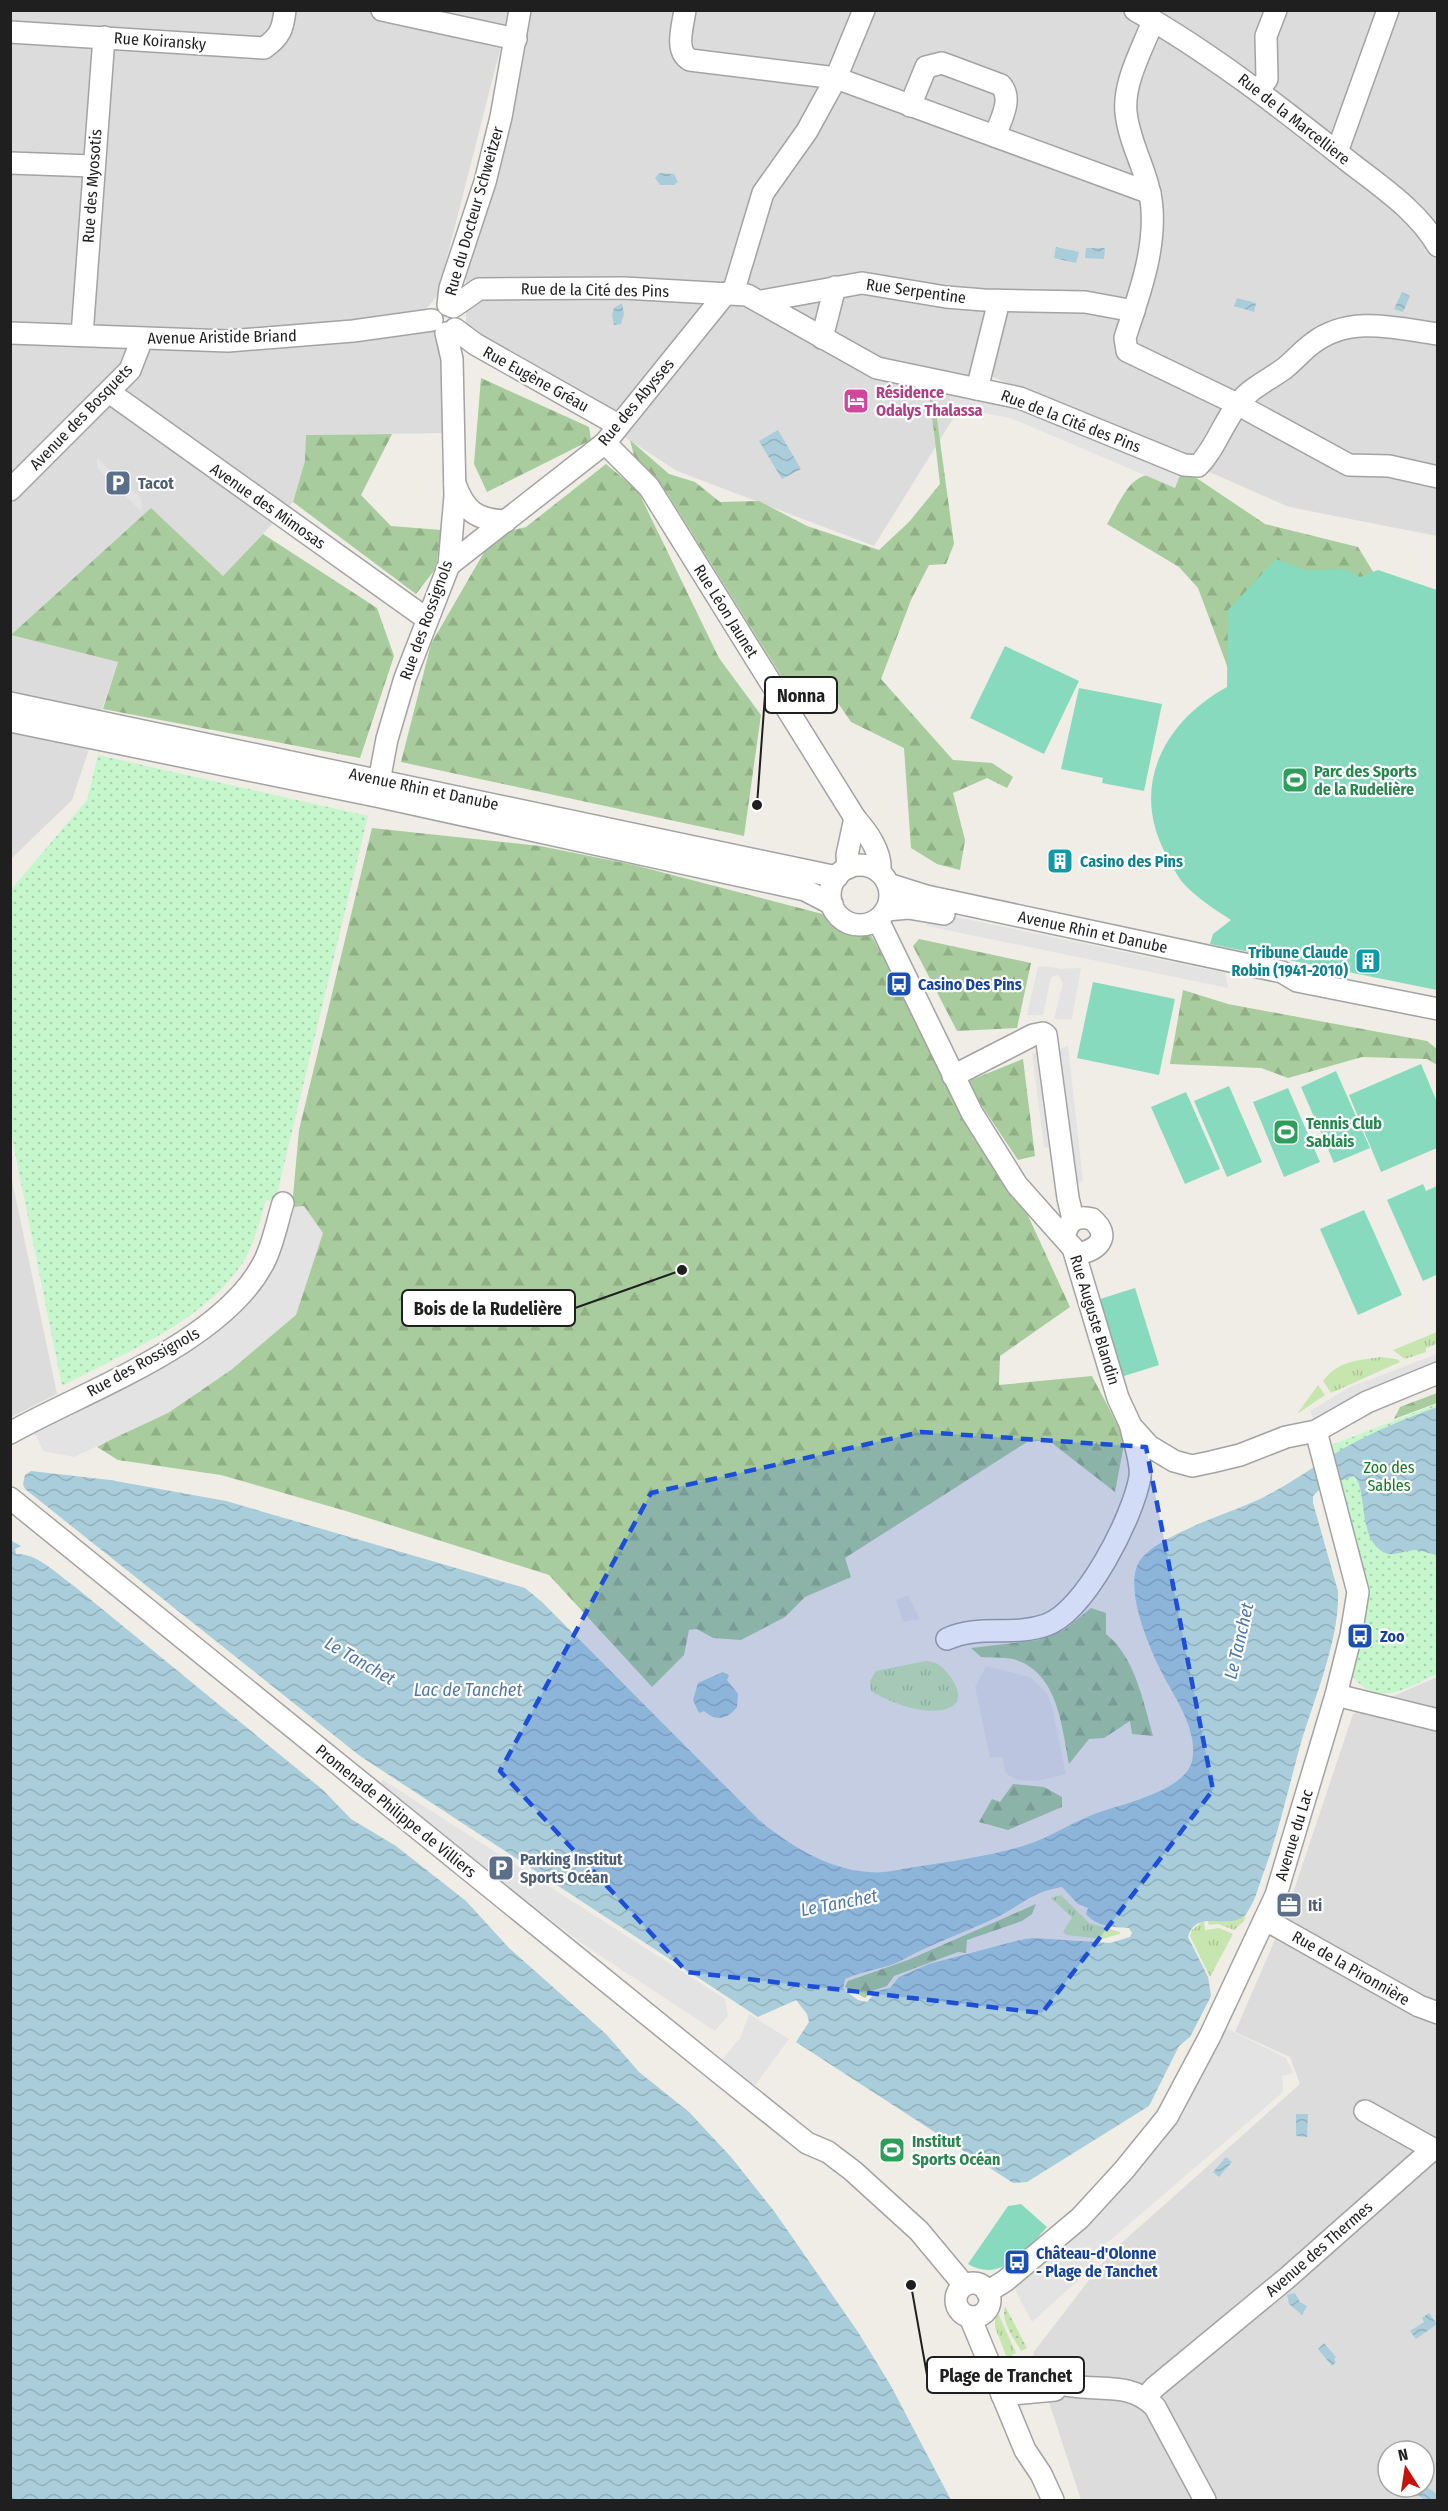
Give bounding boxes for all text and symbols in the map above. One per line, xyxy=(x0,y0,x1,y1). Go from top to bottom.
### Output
street label: Rue Koiransky xyxy=(113,28,208,54)
street label: Rue de la Marcelliere xyxy=(1234,69,1354,169)
street label: Rue du Docteur Schweitzer xyxy=(441,124,507,298)
street label: Rue des Myosotis xyxy=(79,128,105,244)
street label: Rue Serpentine xyxy=(865,275,967,307)
street label: Rue de la Cité des Pins xyxy=(521,279,669,301)
street label: Avenue Aristide Briand xyxy=(147,326,297,348)
street label: Rue Eugène Gréau xyxy=(480,342,592,416)
street label: Rue des Abysses xyxy=(594,354,678,449)
street label: Avenue des Bosquets xyxy=(26,360,137,474)
place label: Résidence Odalys Thalassa xyxy=(876,383,983,420)
hotel icon: Résidence Odalys Thalassa xyxy=(841,386,871,416)
street label: Rue de la Cité des Pins xyxy=(998,386,1144,456)
street label: Avenue des Mimosas xyxy=(207,459,329,553)
parking icon: Tacot xyxy=(103,468,133,498)
place label: Tacot xyxy=(138,474,174,493)
street label: Rue des Rossignols xyxy=(396,558,456,682)
street label: Rue Léon Jaunet xyxy=(690,561,763,662)
callout: Nonna xyxy=(765,677,837,713)
text: Nonna xyxy=(777,685,825,707)
place label: Parc des Sports de la Rudelière xyxy=(1314,762,1417,799)
street label: Avenue Rhin et Danube xyxy=(348,764,501,814)
sports icon: Parc des Sports de la Rudelière xyxy=(1280,765,1310,795)
building icon: Casino des Pins xyxy=(1045,846,1075,876)
place label: Casino des Pins xyxy=(1080,852,1183,871)
street label: Avenue Rhin et Danube xyxy=(1017,907,1170,957)
place label: Tribune Claude Robin (1941-2010) xyxy=(1232,943,1348,980)
building icon: Tribune Claude Robin (1941-2010) xyxy=(1353,946,1383,976)
bus stop icon: Casino Des Pins xyxy=(884,969,914,999)
place label: Casino Des Pins xyxy=(918,975,1022,994)
place label: Tennis Club Sablais xyxy=(1306,1114,1382,1151)
sports icon: Tennis Club Sablais xyxy=(1271,1117,1301,1147)
street label: Rue Auguste Blandin xyxy=(1066,1253,1124,1387)
callout: Bois de la Rudelière xyxy=(402,1290,575,1326)
text: Bois de la Rudelière xyxy=(414,1298,562,1320)
street label: Rue des Rossignols xyxy=(83,1323,203,1401)
park label: Zoo des Sables xyxy=(1363,1458,1415,1495)
water label: Le Tanchet xyxy=(1220,1601,1258,1681)
bus stop icon: Zoo xyxy=(1345,1621,1375,1651)
place label: Zoo xyxy=(1380,1627,1405,1646)
water label: Le Tanchet xyxy=(321,1632,399,1690)
water label: Lac de Tanchet xyxy=(414,1679,522,1701)
street label: Promenade Philippe de Villiers xyxy=(312,1740,480,1882)
street label: Avenue du Lac xyxy=(1271,1787,1317,1883)
place label: Parking Institut Sports Océan xyxy=(520,1850,623,1887)
parking icon: Parking Institut Sports Océan xyxy=(486,1853,516,1883)
water label: Le Tanchet xyxy=(799,1885,879,1921)
office icon: Iti xyxy=(1274,1890,1304,1920)
place label: Iti xyxy=(1308,1896,1322,1915)
street label: Rue de la Pironnière xyxy=(1289,1927,1413,2009)
place label: Institut Sports Océan xyxy=(912,2132,1000,2169)
sports icon: Institut Sports Océan xyxy=(877,2135,907,2165)
street label: Avenue des Thermes xyxy=(1262,2197,1376,2301)
place label: Château-d'Olonne - Plage de Tanchet xyxy=(1036,2244,1158,2281)
bus stop icon: Château-d'Olonne - Plage de Tanchet xyxy=(1002,2247,1032,2277)
callout: Plage de Tranchet xyxy=(927,2357,1084,2393)
text: Plage de Tranchet xyxy=(940,2365,1073,2387)
north arrow xyxy=(1376,2439,1436,2499)
text: N xyxy=(1396,2445,1410,2465)

